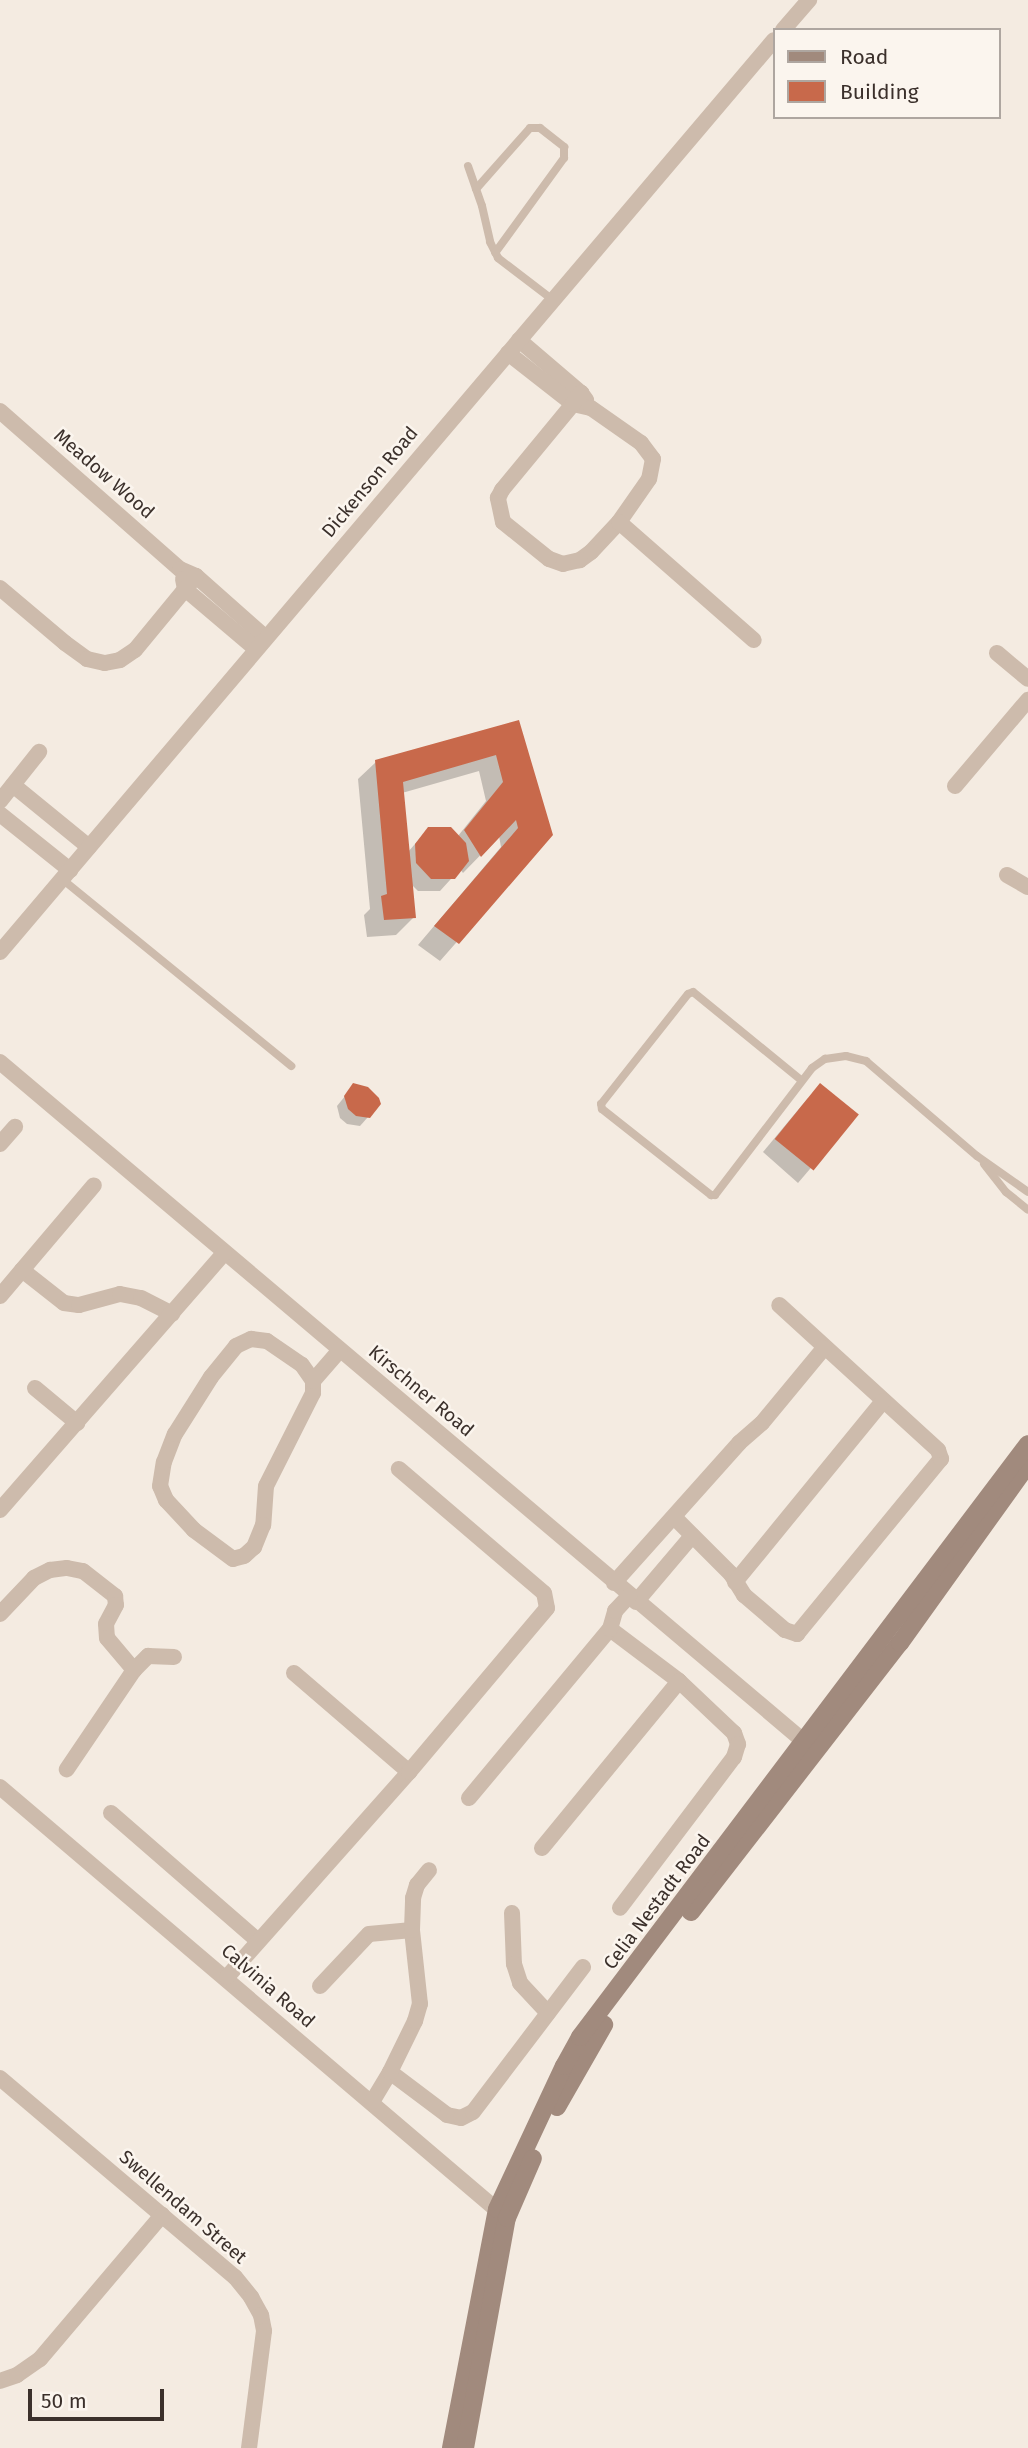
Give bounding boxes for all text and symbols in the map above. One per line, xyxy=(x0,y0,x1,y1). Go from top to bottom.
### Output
legend xyxy=(772,28,1000,119)
text: Road xyxy=(840,44,888,70)
text: Building xyxy=(840,79,919,105)
street label: Dickenson Road xyxy=(317,422,423,542)
street label: Meadow Wood xyxy=(49,424,159,524)
street label: Kirschner Road xyxy=(364,1340,478,1442)
street label: Celia Nestadt Road xyxy=(599,1830,715,1974)
street label: Calvinia Road xyxy=(217,1939,319,2033)
street label: Swellendam Street xyxy=(115,2145,251,2269)
scale bar xyxy=(32,2374,168,2418)
text: 50 m xyxy=(41,2388,87,2414)

